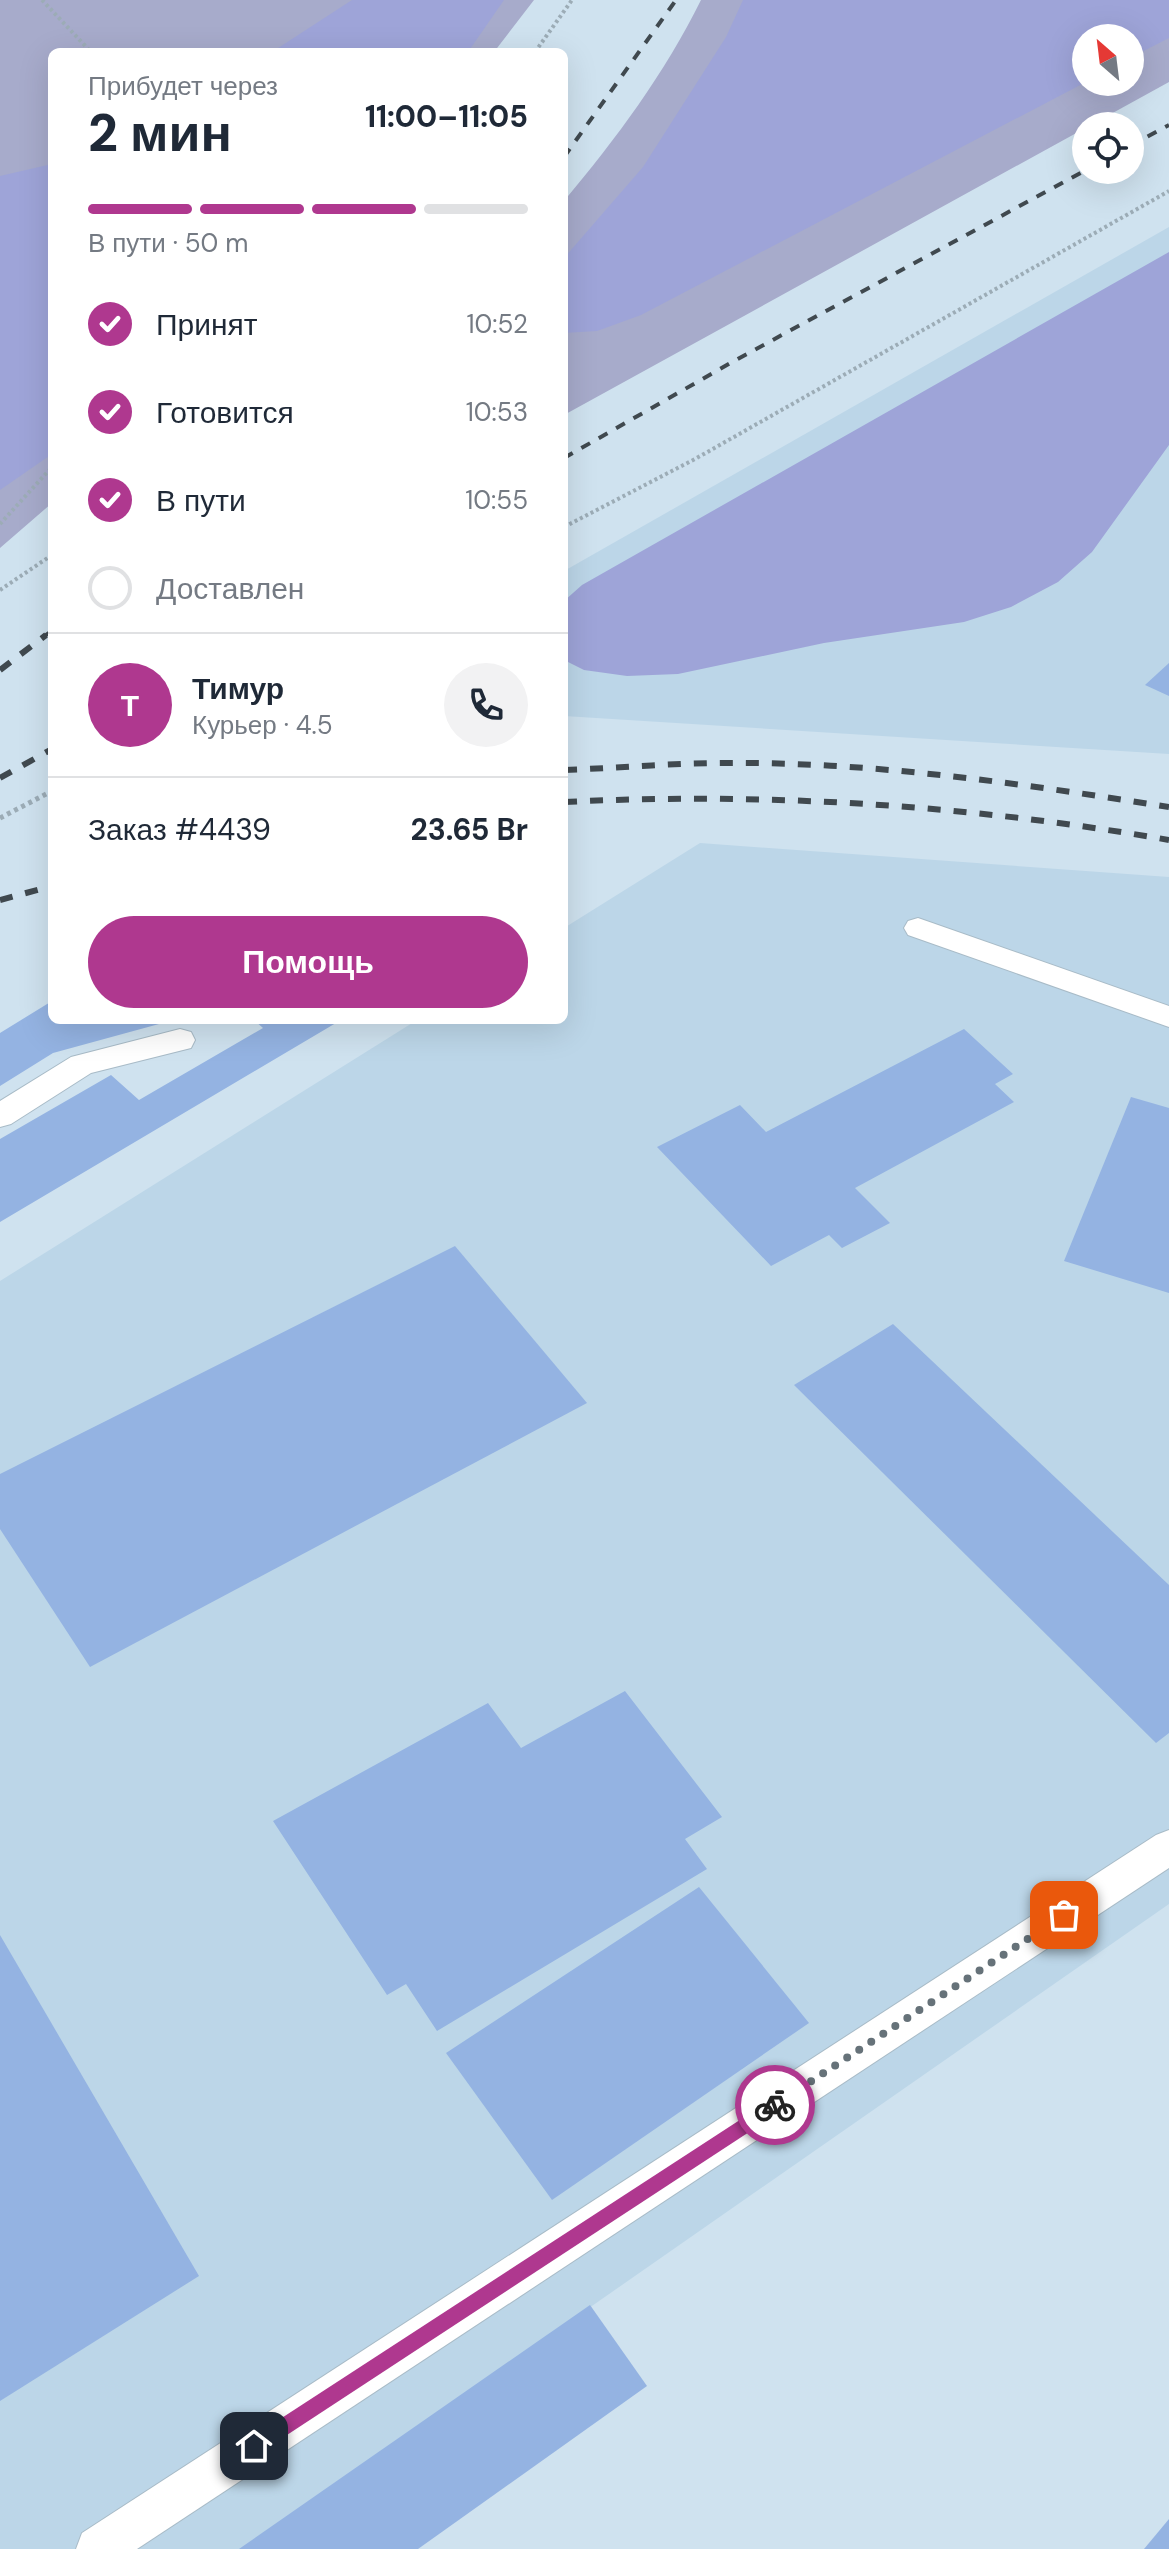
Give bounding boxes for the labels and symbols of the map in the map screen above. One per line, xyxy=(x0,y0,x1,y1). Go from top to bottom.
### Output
north arrow xyxy=(1072,24,1144,96)
pin xyxy=(1030,1881,1098,1949)
courier xyxy=(735,2065,815,2145)
pin xyxy=(220,2412,288,2480)

